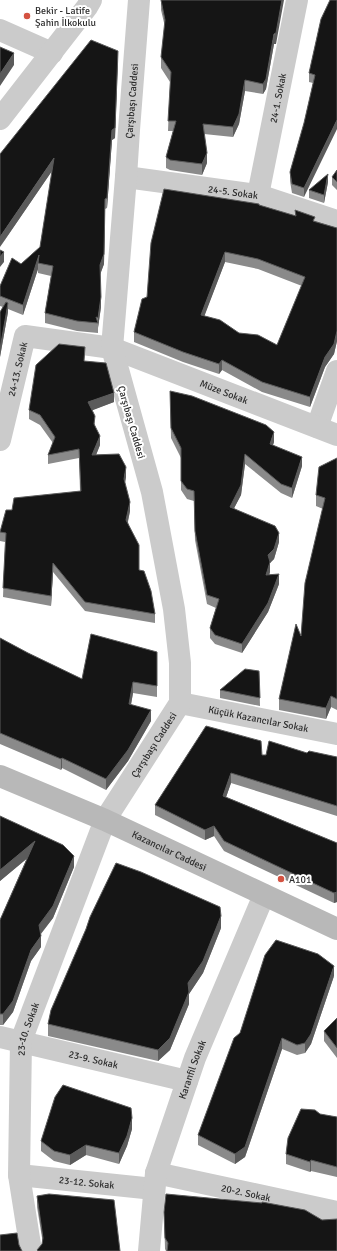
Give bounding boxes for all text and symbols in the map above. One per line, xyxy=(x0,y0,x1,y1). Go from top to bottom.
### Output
place label: Bekir - Latife Şahin İlkokulu xyxy=(35,5,96,29)
marker: Bekir - Latife Şahin İlkokulu xyxy=(22,11,32,21)
street label: Çarşıbaşı Caddesi xyxy=(123,63,141,139)
street label: 24-1. Sokak xyxy=(268,72,289,124)
street label: 24-5. Sokak xyxy=(207,183,259,202)
street label: 24-13. Sokak xyxy=(6,341,30,398)
street label: Müze Sokak xyxy=(198,377,250,407)
street label: Çarşıbaşı Caddesi xyxy=(115,384,147,460)
street label: Küçük Kazancılar Sokak xyxy=(207,704,310,735)
street label: Çarşıbaşı Caddesi xyxy=(129,710,180,780)
street label: Kazancılar Caddesi xyxy=(130,828,208,874)
marker: A101 xyxy=(276,874,286,884)
place label: A101 xyxy=(289,874,311,886)
street label: 23-10. Sokak xyxy=(16,1001,42,1056)
street label: Karanfil Sokak xyxy=(177,1038,209,1101)
street label: 23-9. Sokak xyxy=(67,1048,119,1072)
street label: 23-12. Sokak xyxy=(58,1174,115,1192)
street label: 20-2. Sokak xyxy=(220,1182,272,1205)

